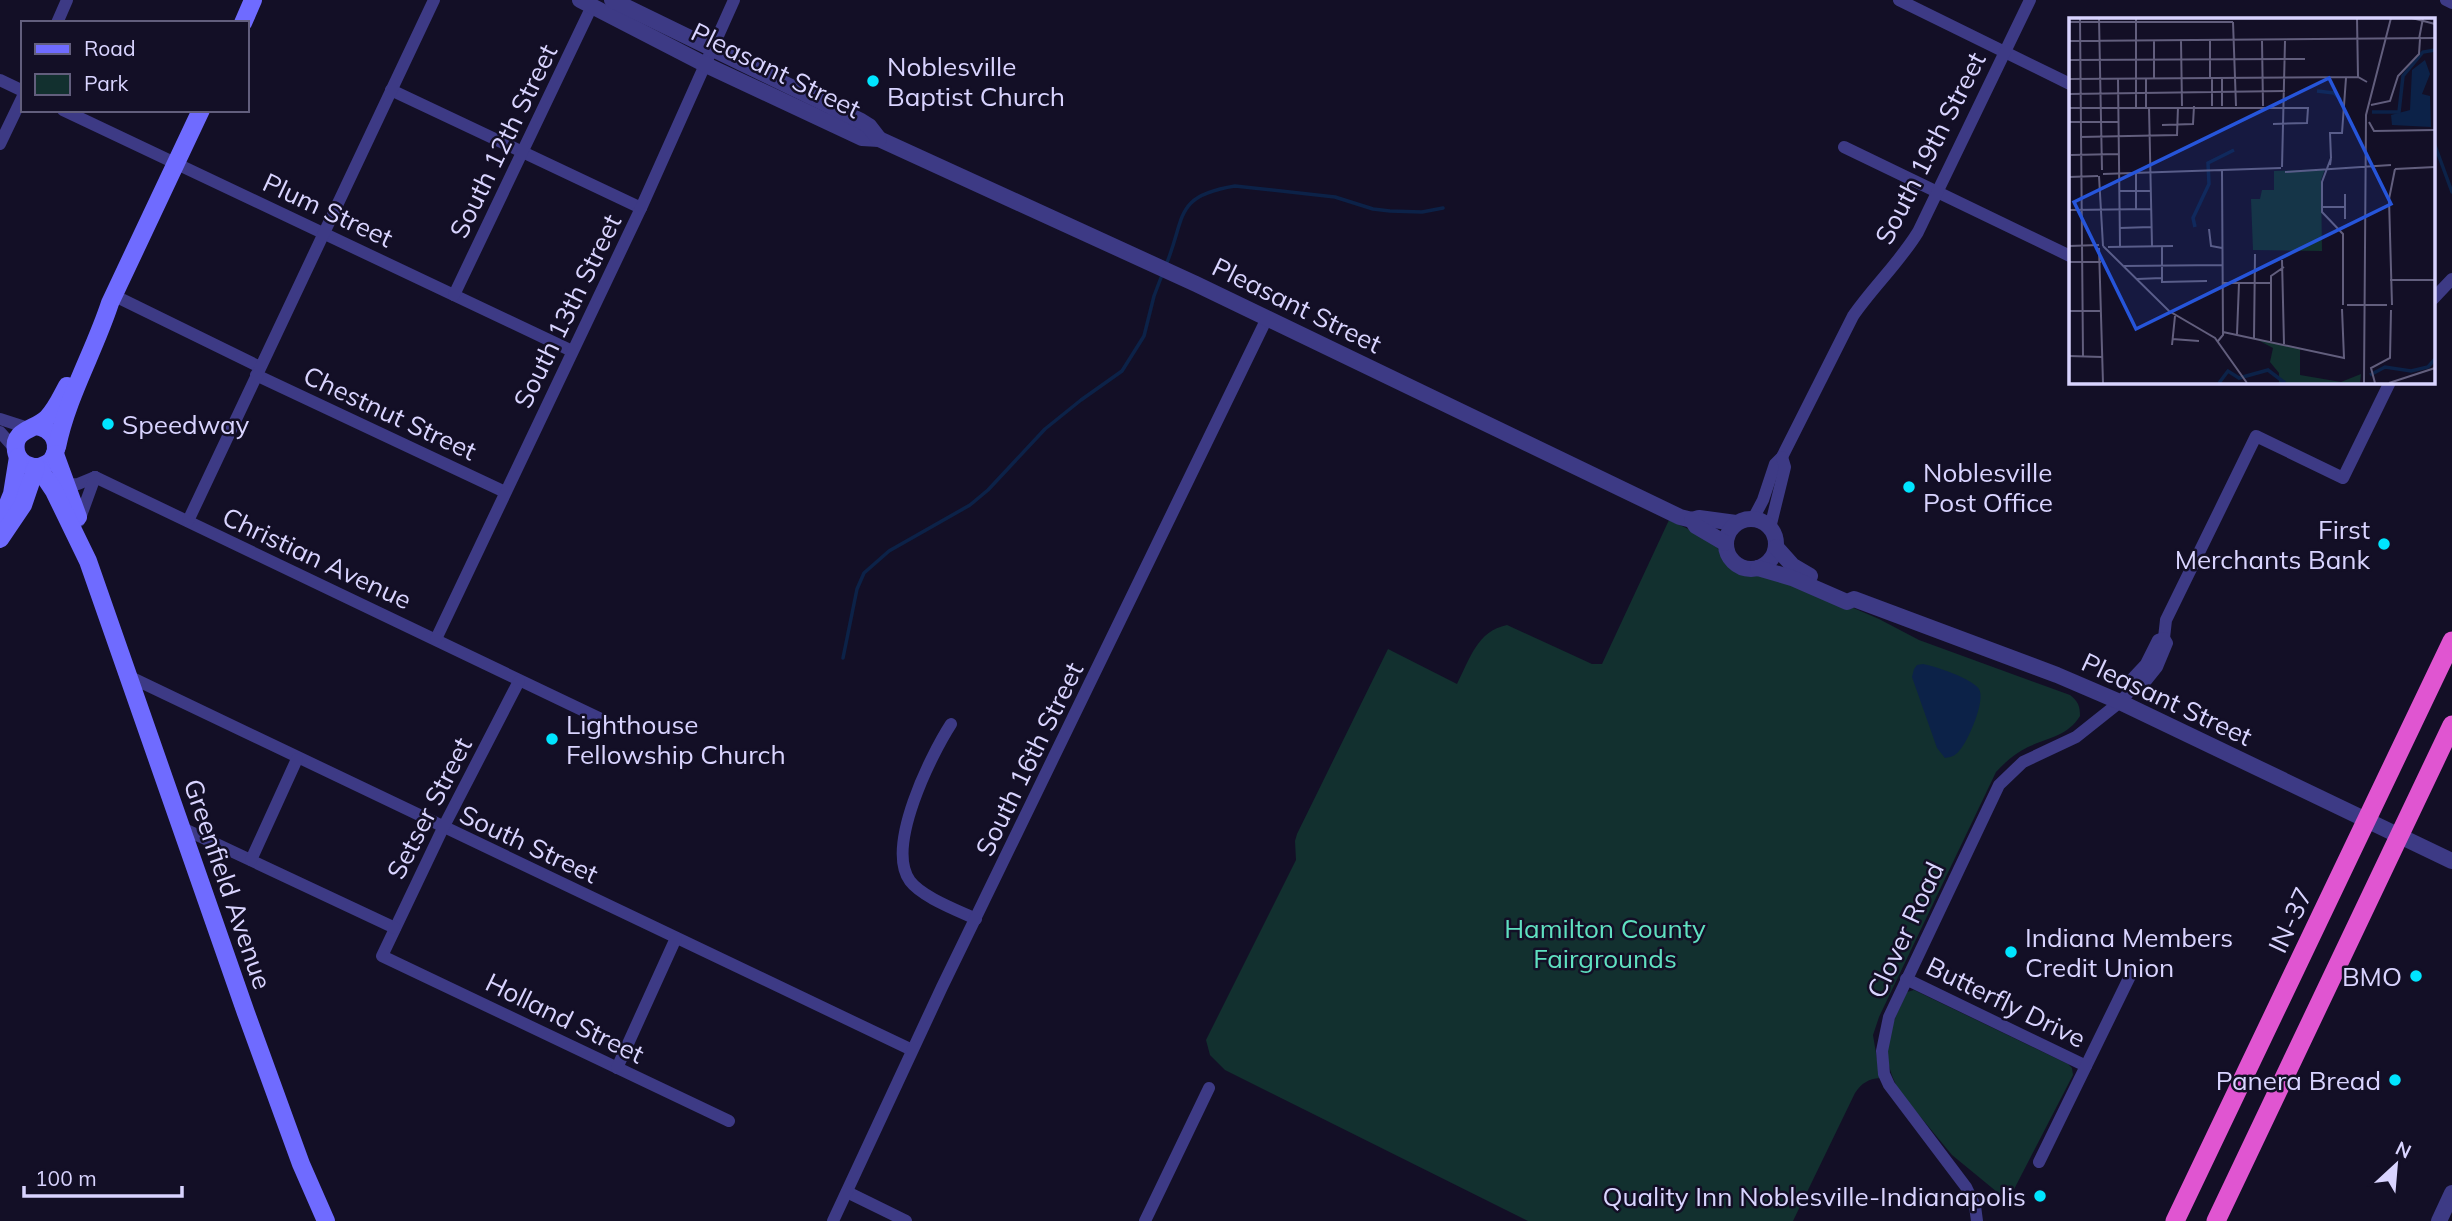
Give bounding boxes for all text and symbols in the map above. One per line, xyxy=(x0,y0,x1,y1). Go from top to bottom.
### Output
street label: Pleasant Street xyxy=(686,15,866,125)
inset map xyxy=(2069,18,2434,383)
legend xyxy=(21,21,248,112)
text: Road xyxy=(84,35,135,61)
street label: South 12th Street xyxy=(442,39,564,243)
street label: South 19th Street xyxy=(1867,46,1993,250)
place label: Noblesville Baptist Church xyxy=(887,50,1065,113)
text: Park xyxy=(84,70,128,96)
marker: Noblesville Baptist Church xyxy=(865,73,881,89)
street label: Plum Street xyxy=(258,166,398,254)
street label: South 13th Street xyxy=(506,209,628,413)
street label: Pleasant Street xyxy=(1207,250,1387,360)
street label: Chestnut Street xyxy=(298,359,482,467)
place label: Speedway xyxy=(122,408,249,441)
marker: Speedway xyxy=(100,416,116,432)
place label: Noblesville Post Office xyxy=(1923,456,2053,519)
marker: Noblesville Post Office xyxy=(1901,479,1917,495)
street label: Christian Avenue xyxy=(217,500,417,616)
place label: First Merchants Bank xyxy=(2175,513,2371,576)
marker: First Merchants Bank xyxy=(2376,536,2392,552)
street label: Pleasant Street xyxy=(2076,645,2258,753)
street label: South 16th Street xyxy=(968,657,1090,861)
place label: Lighthouse Fellowship Church xyxy=(566,708,786,771)
marker: Lighthouse Fellowship Church xyxy=(544,731,560,747)
street label: Setser Street xyxy=(379,732,479,884)
street label: Greenfield Avenue xyxy=(177,775,279,993)
street label: South Street xyxy=(454,798,604,890)
street label: Clover Road xyxy=(1859,857,1951,1003)
street label: IN-37 xyxy=(2261,882,2319,958)
park label: Hamilton County Fairgrounds xyxy=(1504,912,1706,975)
place label: Indiana Members Credit Union xyxy=(2025,921,2233,984)
marker: Indiana Members Credit Union xyxy=(2003,944,2019,960)
street label: Butterfly Drive xyxy=(1921,949,2091,1055)
place label: BMO xyxy=(2342,960,2402,993)
street label: Holland Street xyxy=(480,965,650,1071)
marker: BMO xyxy=(2408,968,2424,984)
place label: Panera Bread xyxy=(2216,1064,2381,1097)
marker: Panera Bread xyxy=(2387,1072,2403,1088)
north arrow xyxy=(2361,1130,2431,1200)
text: N xyxy=(2392,1136,2415,1164)
scale bar xyxy=(24,1154,182,1198)
text: 100 m xyxy=(35,1165,97,1191)
place label: Quality Inn Noblesville-Indianapolis xyxy=(1602,1180,2026,1213)
marker: Quality Inn Noblesville-Indianapolis xyxy=(2032,1188,2048,1204)

